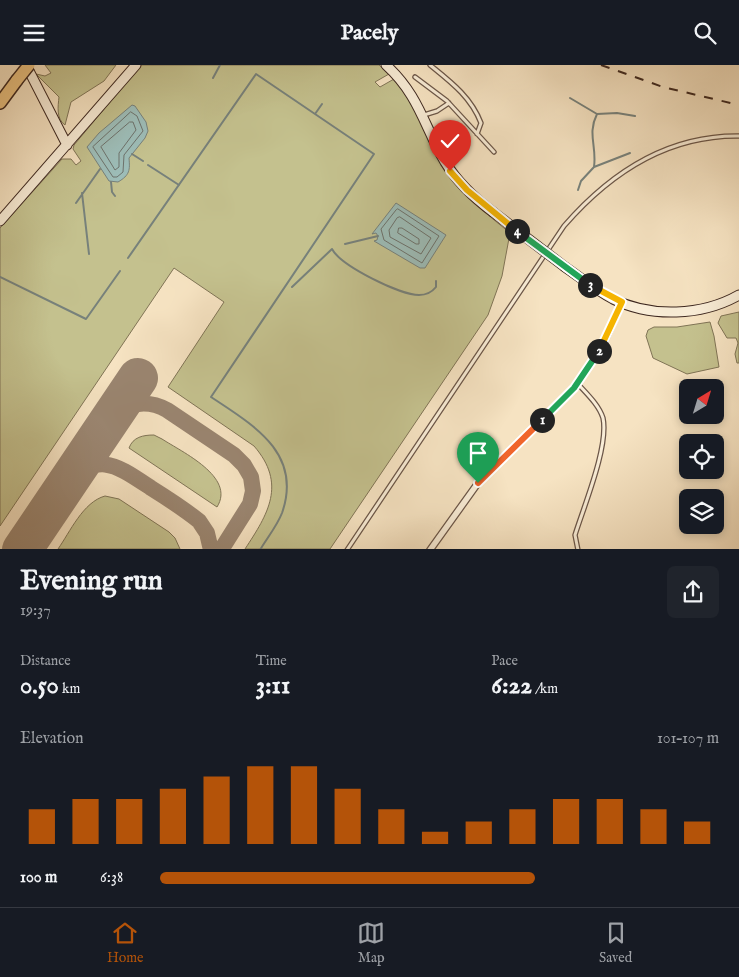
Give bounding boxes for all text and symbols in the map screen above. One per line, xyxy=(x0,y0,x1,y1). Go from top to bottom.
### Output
icon: menu xyxy=(20,19,48,47)
text: Pacely xyxy=(340,19,399,47)
icon: search xyxy=(691,19,719,47)
pin xyxy=(429,120,471,171)
icon: check xyxy=(436,127,464,155)
pin: 4 xyxy=(504,219,530,243)
text: 4 xyxy=(514,222,521,240)
pin: 3 xyxy=(578,273,602,297)
text: 3 xyxy=(588,276,593,294)
pin: 2 xyxy=(586,339,612,363)
text: 2 xyxy=(596,342,603,360)
north arrow xyxy=(679,379,724,424)
map controls xyxy=(679,379,724,534)
pin: 1 xyxy=(530,407,554,433)
text: 1 xyxy=(540,411,545,429)
pin xyxy=(457,432,499,483)
button: locate xyxy=(679,434,724,479)
icon: arrive xyxy=(464,439,492,467)
button: layers xyxy=(679,489,724,534)
text: Evening run xyxy=(20,564,163,599)
button: share xyxy=(667,566,719,618)
text: 19:37 xyxy=(20,601,51,621)
text: Distance xyxy=(20,652,71,670)
text: Time xyxy=(256,652,287,670)
text: Pace xyxy=(491,652,518,670)
text: 0.50 xyxy=(20,670,59,702)
text: 3:11 xyxy=(256,670,290,702)
text: 6:22 xyxy=(491,670,532,702)
text: km xyxy=(59,680,80,698)
text: /km xyxy=(532,680,558,698)
text: Elevation xyxy=(20,729,83,749)
text: 101–107 m xyxy=(657,729,719,749)
text: 100 m xyxy=(20,868,57,888)
text: 6:38 xyxy=(100,868,123,888)
tab: Home xyxy=(107,919,143,967)
tab: Map xyxy=(357,919,385,967)
tab: Saved xyxy=(599,919,632,967)

